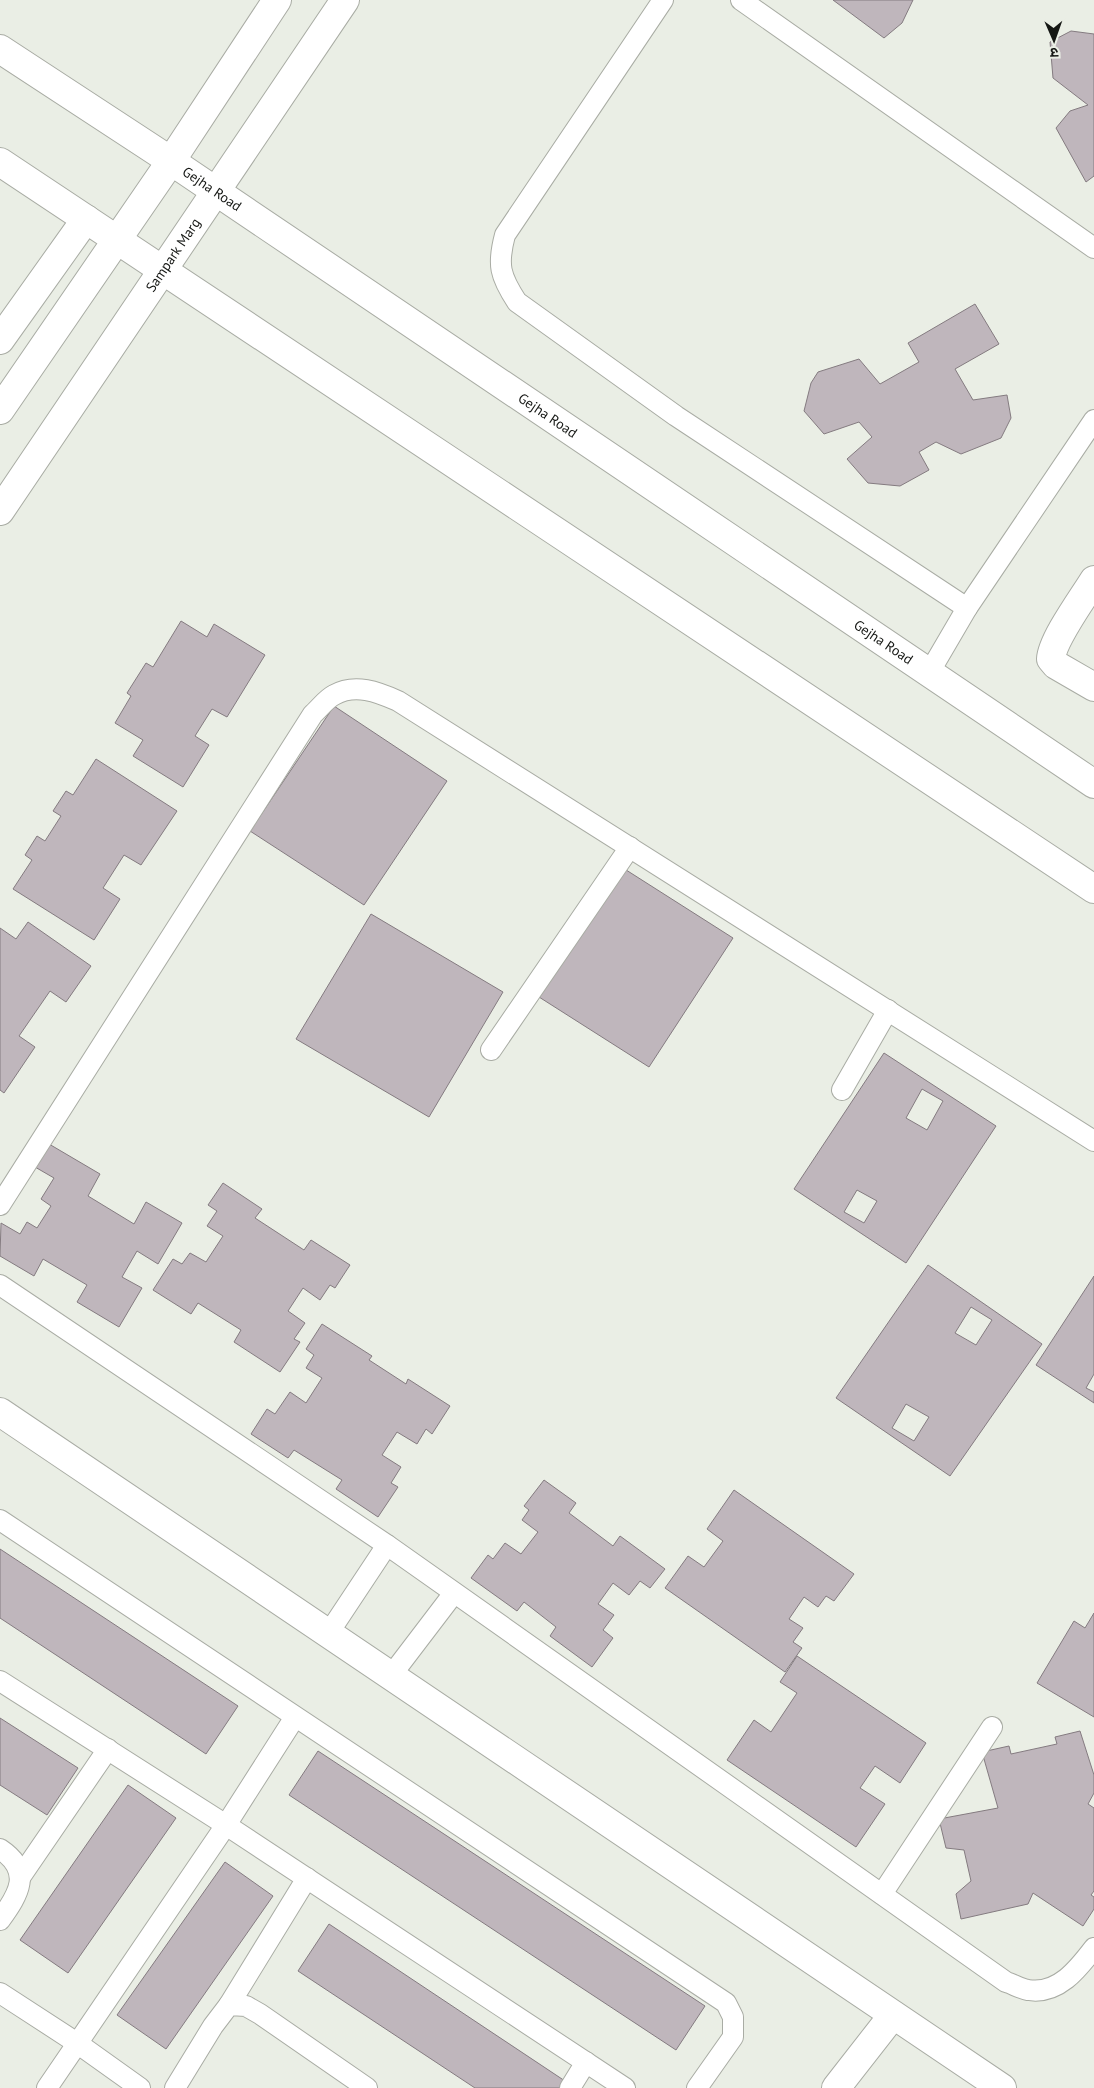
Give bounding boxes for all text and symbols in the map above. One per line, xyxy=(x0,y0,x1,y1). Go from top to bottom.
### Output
north arrow xyxy=(1029,15,1079,65)
text: उ xyxy=(1049,44,1059,62)
street label: Gejha Road xyxy=(179,162,245,215)
street label: Sampark Marg xyxy=(142,214,204,295)
street label: Gejha Road xyxy=(515,389,581,442)
street label: Gejha Road xyxy=(850,616,916,668)

